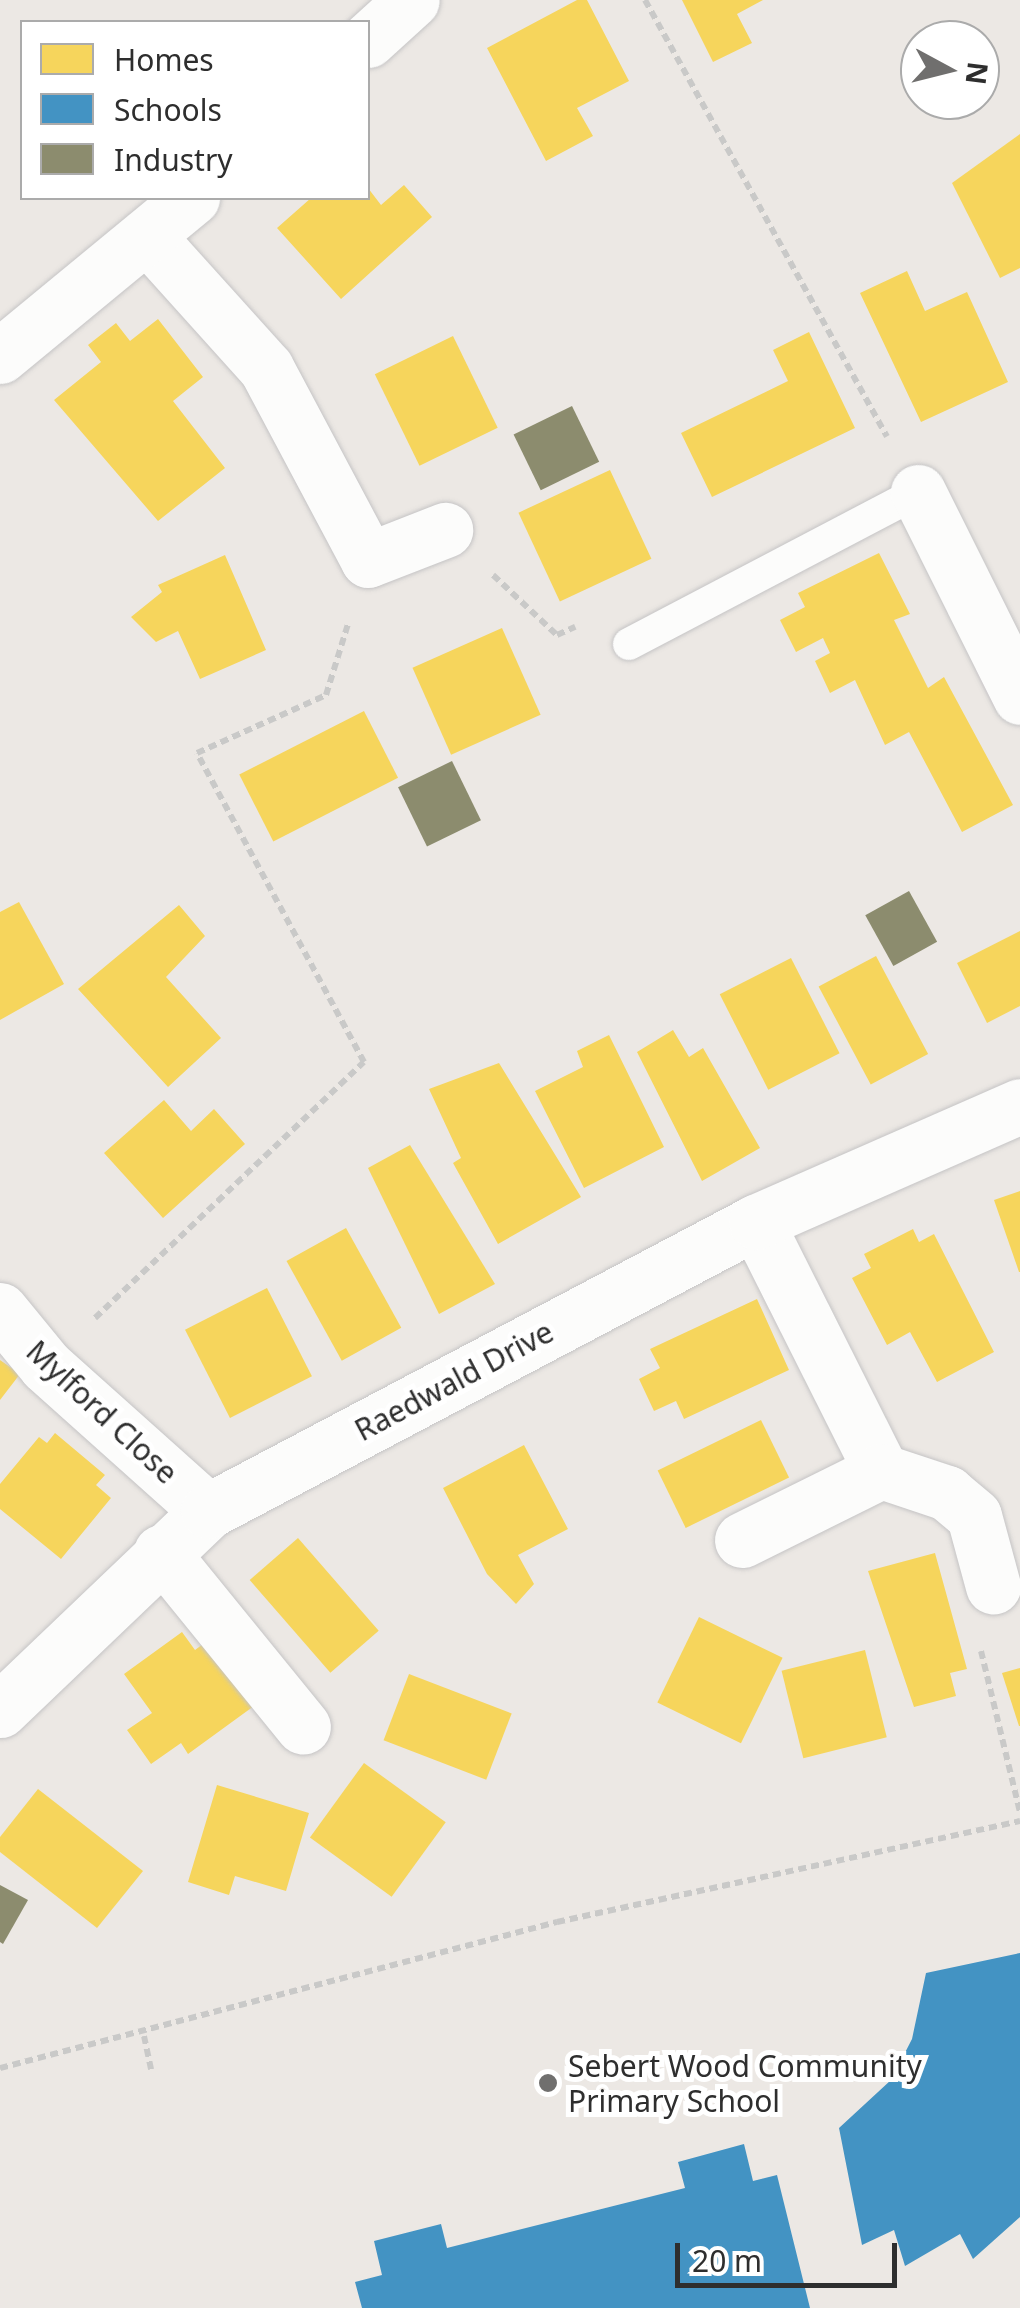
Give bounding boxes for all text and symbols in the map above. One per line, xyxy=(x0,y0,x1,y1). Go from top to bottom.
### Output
legend xyxy=(20,20,370,200)
north arrow xyxy=(900,20,1000,120)
text: Homes xyxy=(114,39,214,80)
text: N xyxy=(958,60,998,87)
text: Schools xyxy=(114,89,222,130)
text: Industry xyxy=(114,139,233,180)
street label: Raedwald Drive xyxy=(349,1314,559,1448)
street label: Mylford Close xyxy=(19,1333,185,1491)
place label: Sebert Wood Community Primary School xyxy=(568,2048,922,2118)
marker: Sebert Wood Community Primary School xyxy=(537,2072,559,2094)
scale bar xyxy=(680,2223,902,2285)
text: 20 m xyxy=(692,2240,762,2281)

